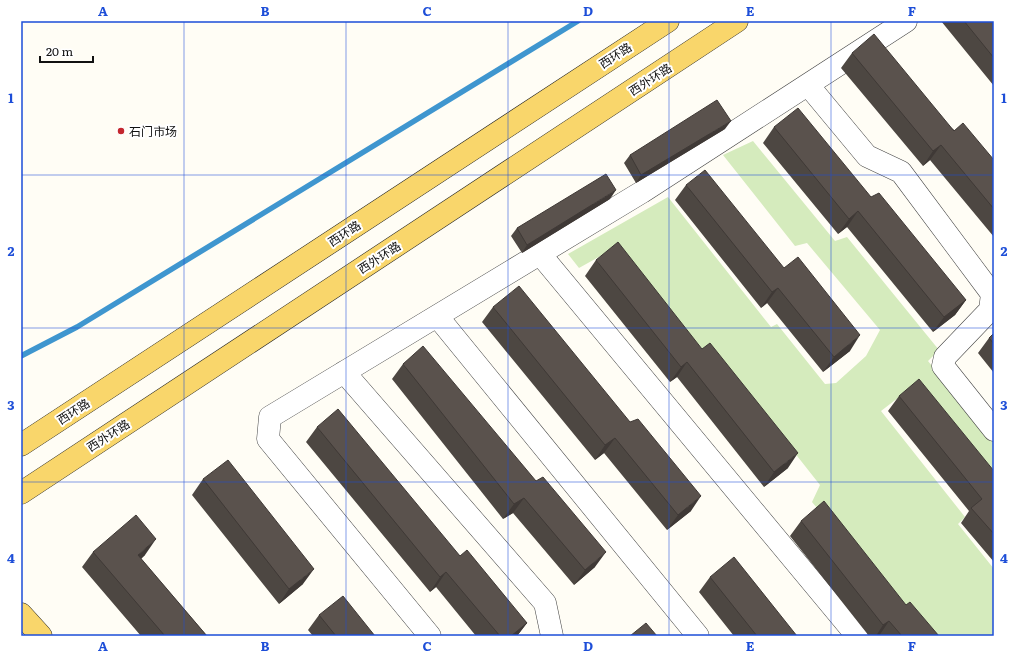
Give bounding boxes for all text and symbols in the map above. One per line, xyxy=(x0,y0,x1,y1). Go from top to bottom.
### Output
text: A xyxy=(98,1,108,20)
text: B xyxy=(261,1,270,20)
text: C xyxy=(422,1,432,20)
text: D xyxy=(583,1,593,20)
text: E xyxy=(746,1,755,20)
text: F xyxy=(908,1,916,20)
scale bar xyxy=(40,38,93,64)
street label: 西环路 xyxy=(595,38,635,72)
text: 20 m xyxy=(46,42,73,60)
street label: 西外环路 xyxy=(625,58,675,100)
text: 1 xyxy=(8,88,14,107)
text: 1 xyxy=(1001,88,1007,107)
place label: 石门市场 xyxy=(129,122,177,140)
marker: 石门市场 xyxy=(116,126,126,136)
street label: 西环路 xyxy=(324,216,364,250)
street label: 西外环路 xyxy=(354,236,404,278)
text: 2 xyxy=(8,241,15,260)
text: 2 xyxy=(1001,241,1008,260)
street label: 西环路 xyxy=(53,394,93,428)
text: 3 xyxy=(7,395,15,414)
text: 3 xyxy=(1000,395,1008,414)
street label: 西外环路 xyxy=(83,414,133,456)
text: 4 xyxy=(7,548,15,567)
text: 4 xyxy=(1000,548,1008,567)
text: A xyxy=(98,636,108,655)
text: B xyxy=(261,636,270,655)
text: C xyxy=(422,636,432,655)
text: D xyxy=(583,636,593,655)
text: E xyxy=(746,636,755,655)
text: F xyxy=(908,636,916,655)

